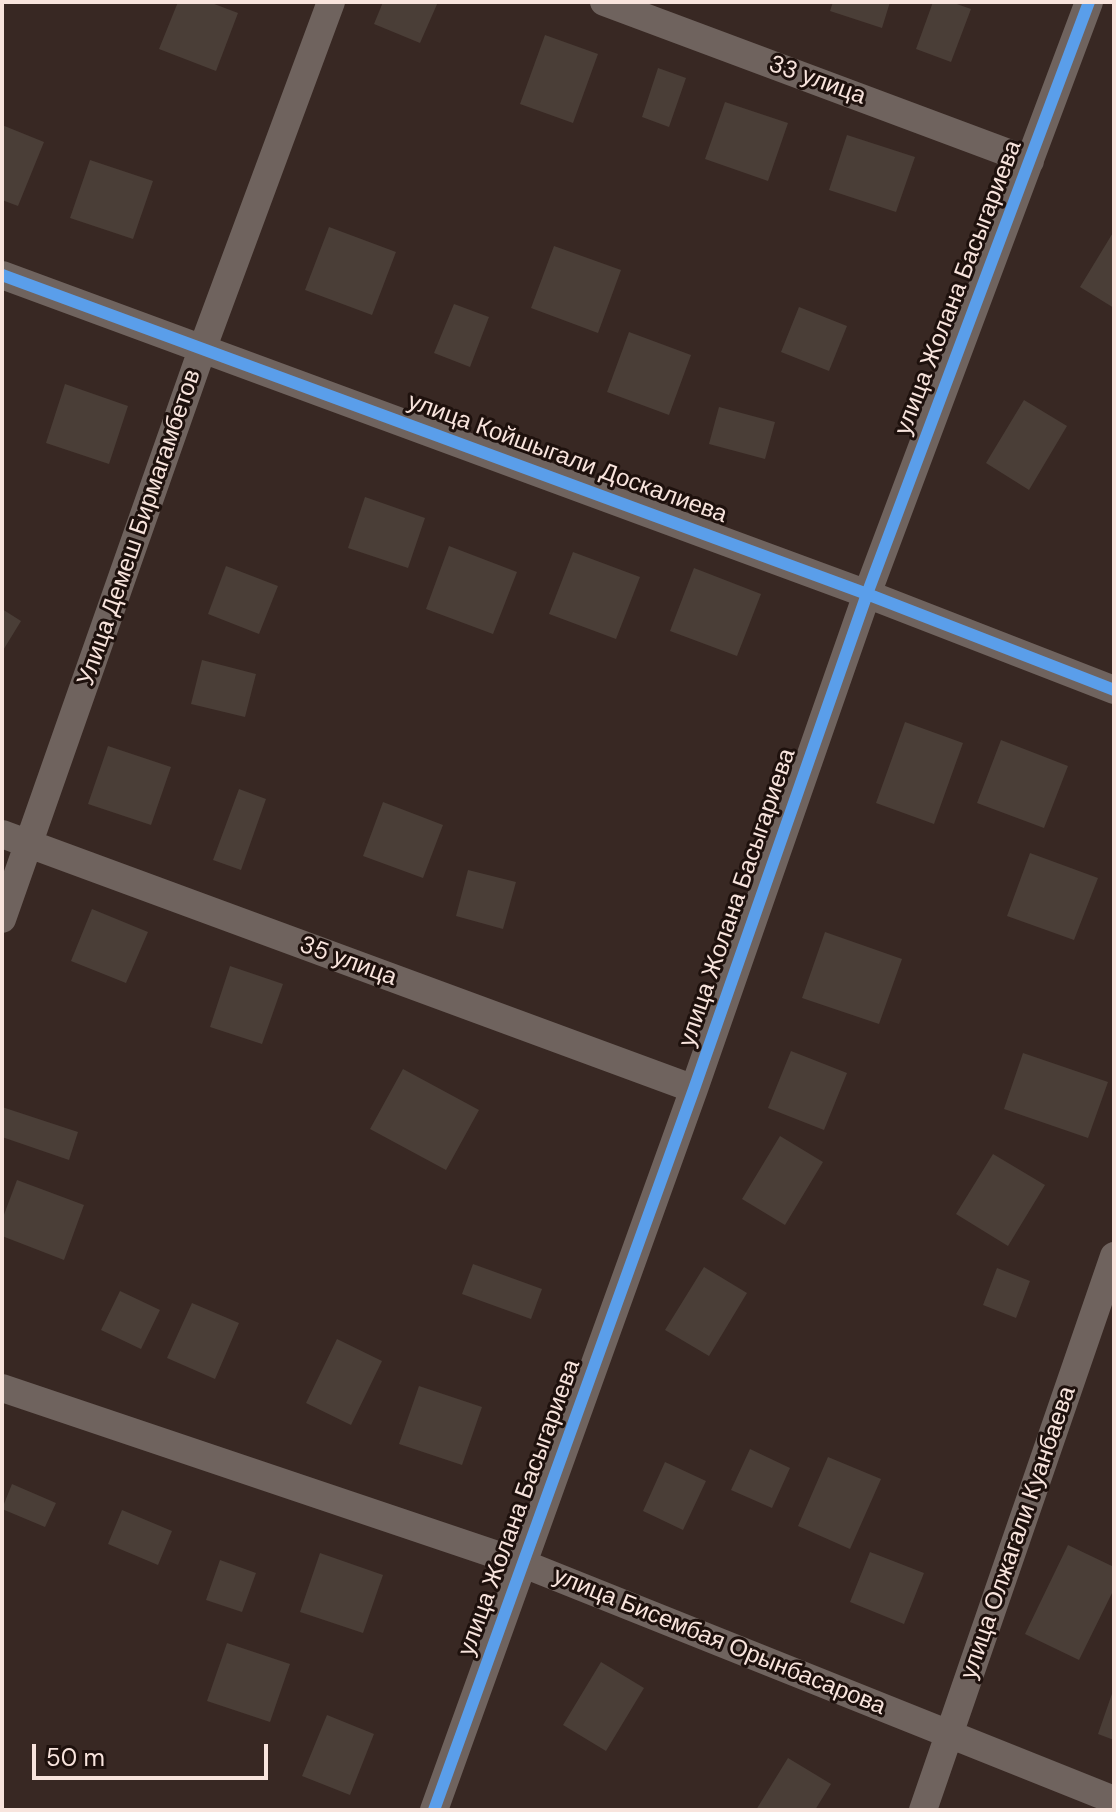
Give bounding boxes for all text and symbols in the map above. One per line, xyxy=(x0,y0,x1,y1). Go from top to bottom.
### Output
street label: 33 улица xyxy=(765,50,869,112)
street label: улица Жолана Басыгариева xyxy=(889,137,1029,439)
street label: Улица Демеш Бирмагамбетов xyxy=(72,366,208,690)
street label: улица Койшыгали Доскалиева xyxy=(403,388,731,530)
street label: улица Жолана Басыгариева xyxy=(673,745,803,1051)
street label: 35 улица xyxy=(296,931,400,993)
street label: улица Жолана Басыгариева xyxy=(453,1356,587,1660)
street label: улица Олжагали Куанбаева xyxy=(955,1383,1083,1683)
street label: улица Бисембая Орынбасарова xyxy=(549,1562,889,1722)
scale bar xyxy=(36,1728,272,1778)
text: 50 m xyxy=(46,1742,105,1773)

